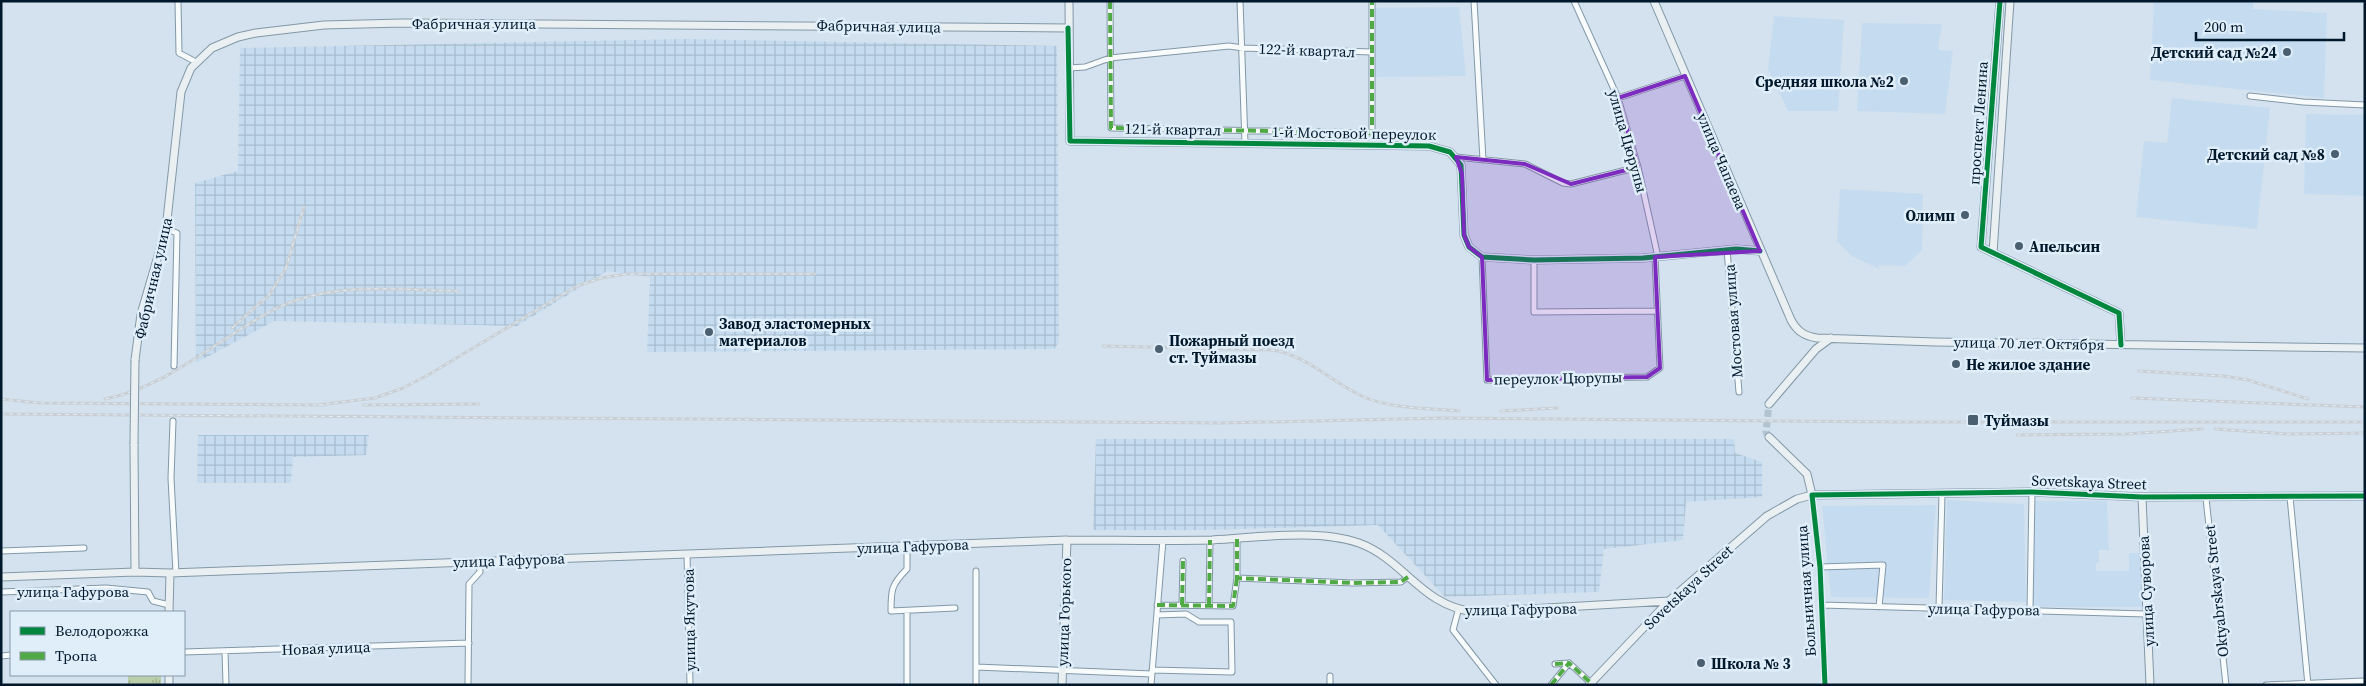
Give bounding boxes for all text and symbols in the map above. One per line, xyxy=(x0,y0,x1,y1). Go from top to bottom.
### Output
scale bar xyxy=(2196,10,2344,42)
street label: Фабричная улица xyxy=(412,13,536,34)
street label: Фабричная улица xyxy=(817,14,942,38)
text: 200 m xyxy=(2204,16,2244,37)
street label: 122-й квартал xyxy=(1258,38,1356,62)
place label: Детский сад №24 xyxy=(2151,42,2277,63)
marker: Детский сад №24 xyxy=(2281,46,2293,58)
street label: проспект Ленина xyxy=(1963,60,1993,186)
place label: Средняя школа №2 xyxy=(1755,71,1894,92)
marker: Средняя школа №2 xyxy=(1898,75,1910,87)
street label: улица Цюрупы xyxy=(1603,87,1653,195)
street label: улица Чапаева xyxy=(1692,109,1752,213)
street label: 121-й квартал xyxy=(1124,118,1222,140)
street label: 1-й Мостовой переулок xyxy=(1272,121,1437,145)
place label: Детский сад №8 xyxy=(2207,144,2325,165)
marker: Детский сад №8 xyxy=(2329,148,2341,160)
place label: Олимп xyxy=(1906,205,1955,226)
marker: Олимп xyxy=(1959,209,1971,221)
street label: Фабричная улица xyxy=(129,215,177,341)
place label: Апельсин xyxy=(2029,236,2101,257)
marker: Апельсин xyxy=(2013,240,2025,252)
street label: Мостовая улица xyxy=(1719,263,1747,379)
place label: Завод эластомерных материалов xyxy=(719,313,871,351)
marker: Завод эластомерных материалов xyxy=(703,326,715,338)
place label: Пожарный поезд ст. Туймазы xyxy=(1169,330,1294,368)
street label: улица 70 лет Октября xyxy=(1953,331,2105,355)
marker: Пожарный поезд ст. Туймазы xyxy=(1153,343,1165,355)
place label: Не жилое здание xyxy=(1966,354,2091,375)
marker: Не жилое здание xyxy=(1950,358,1962,370)
street label: переулок Цюрупы xyxy=(1493,366,1623,390)
place label: Туймазы xyxy=(1984,410,2049,431)
marker: Туймазы xyxy=(1966,413,1980,427)
street label: Sovetskaya Street xyxy=(2031,469,2147,495)
street label: Больничная улица xyxy=(1791,524,1821,657)
street label: Oktyabrskaya Street xyxy=(2199,524,2233,658)
street label: улица Гафурова xyxy=(857,534,970,558)
street label: улица Суворова xyxy=(2133,535,2159,647)
street label: Sovetskaya Street xyxy=(1639,540,1737,634)
street label: улица Гафурова xyxy=(453,548,566,572)
street label: улица Горького xyxy=(1052,557,1076,667)
street label: улица Якутова xyxy=(678,568,700,672)
street label: улица Гафурова xyxy=(17,581,129,602)
street label: улица Гафурова xyxy=(1465,598,1578,620)
street label: улица Гафурова xyxy=(1928,598,2041,620)
legend xyxy=(10,611,185,676)
text: Велодорожка xyxy=(55,620,149,641)
street label: Новая улица xyxy=(281,636,371,660)
text: Тропа xyxy=(55,645,97,666)
place label: Школа № 3 xyxy=(1711,653,1791,674)
marker: Школа № 3 xyxy=(1695,657,1707,669)

